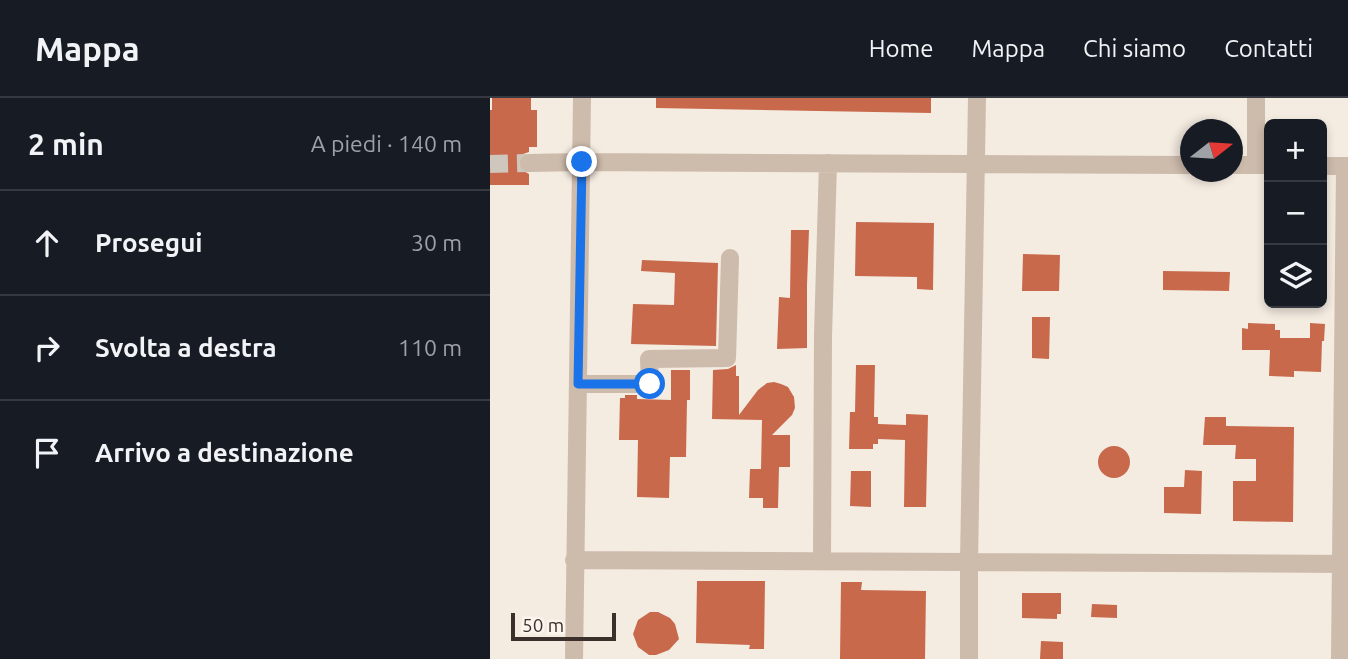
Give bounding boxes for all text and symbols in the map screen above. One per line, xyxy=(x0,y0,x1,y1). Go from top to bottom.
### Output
text: Mappa xyxy=(35,30,140,67)
text: Home xyxy=(869,35,933,62)
text: Mappa xyxy=(971,35,1045,62)
text: Chi siamo xyxy=(1083,35,1186,62)
text: Contatti xyxy=(1224,35,1313,62)
north arrow xyxy=(1180,119,1243,182)
map controls xyxy=(1264,119,1327,308)
button: + xyxy=(1264,119,1327,182)
text: 2 min xyxy=(28,127,104,161)
text: A piedi · 140 m xyxy=(311,131,462,156)
route end xyxy=(566,146,597,177)
button: − xyxy=(1264,182,1327,245)
icon: ahead xyxy=(28,224,66,262)
text: Prosegui xyxy=(95,228,203,257)
text: 30 m xyxy=(411,230,462,255)
button: layers xyxy=(1264,245,1327,308)
icon: right xyxy=(28,329,66,367)
text: Svolta a destra xyxy=(95,333,277,362)
text: 110 m xyxy=(398,335,462,360)
route start xyxy=(634,368,665,399)
icon: arrive xyxy=(28,434,66,472)
text: Arrivo a destinazione xyxy=(95,438,354,467)
scale bar xyxy=(511,610,616,642)
text: 50 m xyxy=(522,614,564,636)

